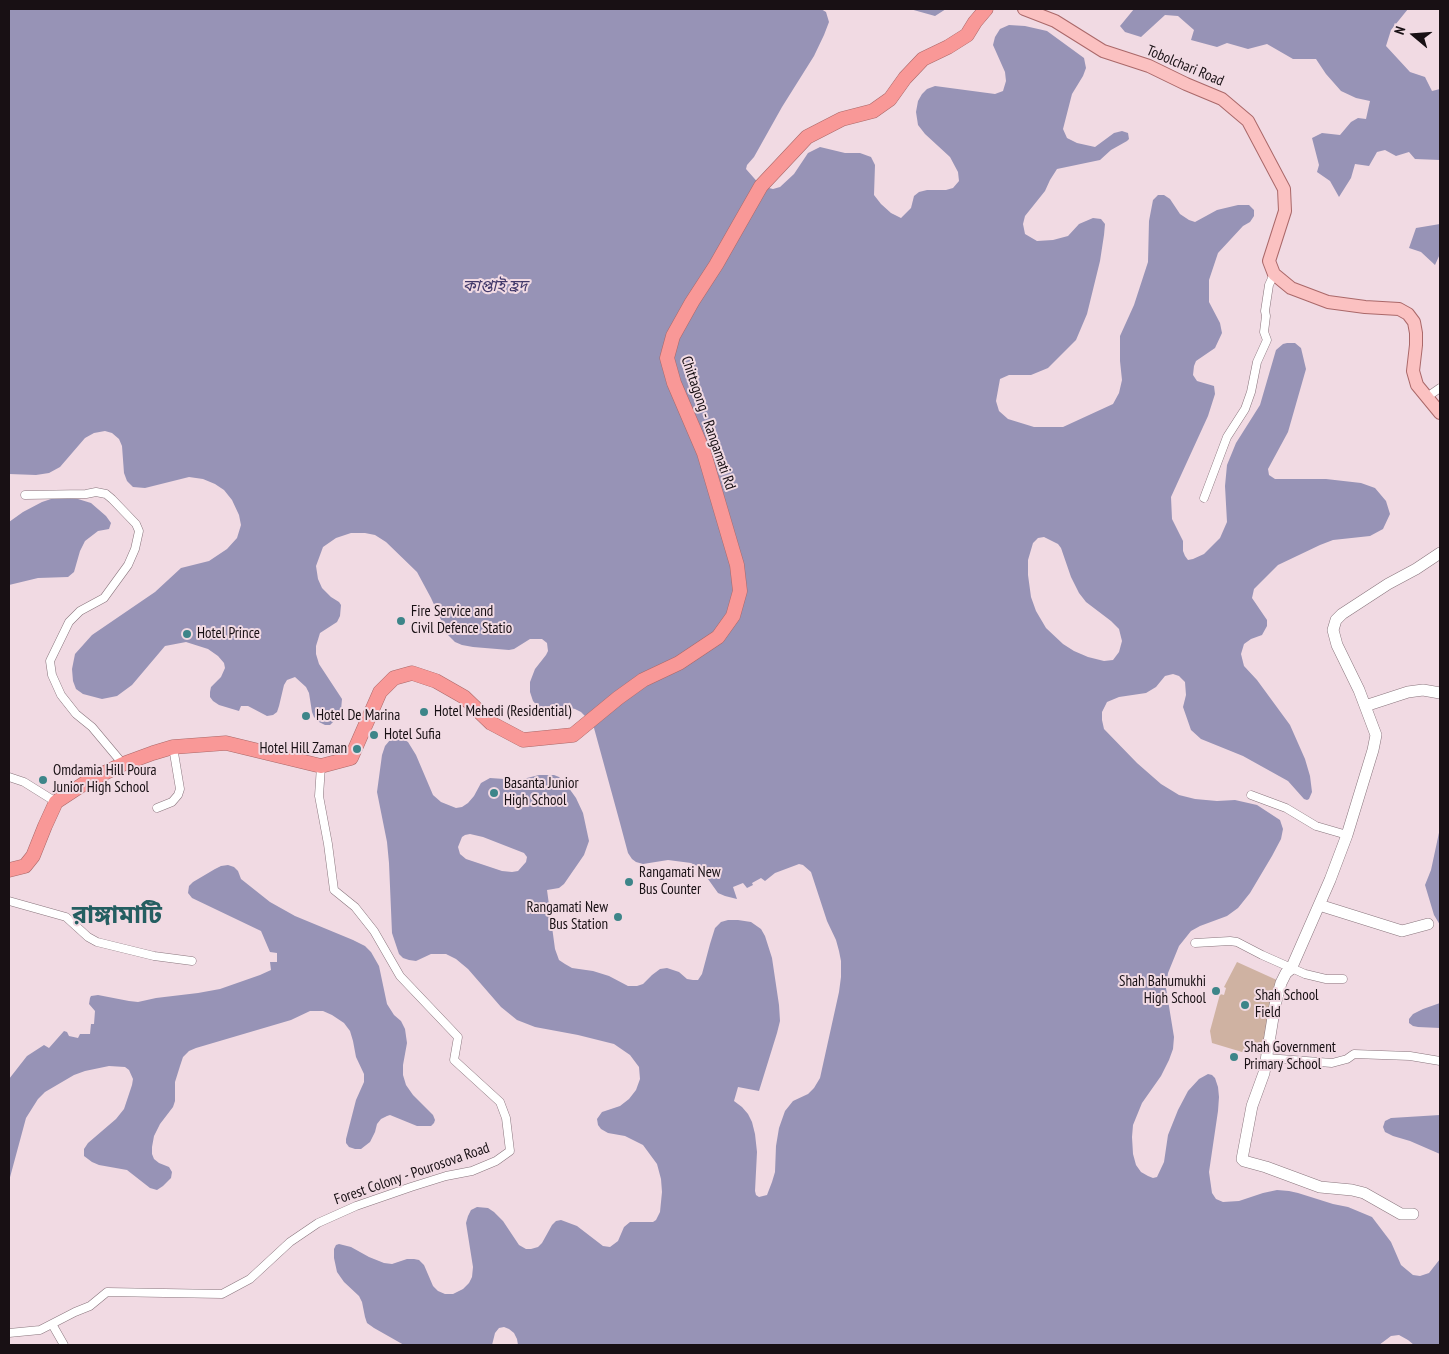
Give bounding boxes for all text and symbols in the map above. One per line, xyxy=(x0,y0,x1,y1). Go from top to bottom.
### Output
north arrow xyxy=(1389,10,1439,60)
text: N xyxy=(1390,24,1409,37)
street label: Tobolchari Road xyxy=(1144,42,1226,90)
water label: কাপ্তাই হ্রদ xyxy=(463,276,527,296)
street label: Chittagong - Rangamati Rd xyxy=(677,354,739,492)
place label: Fire Service and Civil Defence Statio xyxy=(411,603,512,638)
marker: Fire Service and Civil Defence Statio xyxy=(395,615,407,627)
place label: Hotel Prince xyxy=(197,625,260,643)
marker: Hotel Prince xyxy=(181,628,193,640)
place label: Hotel Mehedi (Residential) xyxy=(434,703,571,721)
marker: Hotel Mehedi (Residential) xyxy=(418,706,430,718)
place label: Hotel De Marina xyxy=(316,707,400,725)
marker: Hotel De Marina xyxy=(300,710,312,722)
place label: Hotel Sufia xyxy=(384,726,441,744)
marker: Hotel Sufia xyxy=(368,729,380,741)
place label: Hotel Hill Zaman xyxy=(259,740,347,758)
marker: Hotel Hill Zaman xyxy=(351,743,363,755)
place label: Omdamia Hill Poura Junior High School xyxy=(53,762,157,797)
marker: Omdamia Hill Poura Junior High School xyxy=(37,774,49,786)
place label: Basanta Junior High School xyxy=(504,775,579,810)
marker: Basanta Junior High School xyxy=(488,787,500,799)
place label: Rangamati New Bus Counter xyxy=(639,864,721,899)
marker: Rangamati New Bus Counter xyxy=(623,876,635,888)
place label: Rangamati New Bus Station xyxy=(526,899,608,934)
district label: রাঙ্গামাটি xyxy=(72,901,162,931)
marker: Rangamati New Bus Station xyxy=(612,911,624,923)
place label: Shah Bahumukhi High School xyxy=(1119,973,1206,1008)
marker: Shah Bahumukhi High School xyxy=(1210,985,1222,997)
place label: Shah School Field xyxy=(1255,987,1319,1022)
marker: Shah School Field xyxy=(1239,999,1251,1011)
place label: Shah Government Primary School xyxy=(1244,1039,1336,1074)
marker: Shah Government Primary School xyxy=(1228,1051,1240,1063)
street label: Forest Colony - Pourosova Road xyxy=(332,1139,492,1209)

